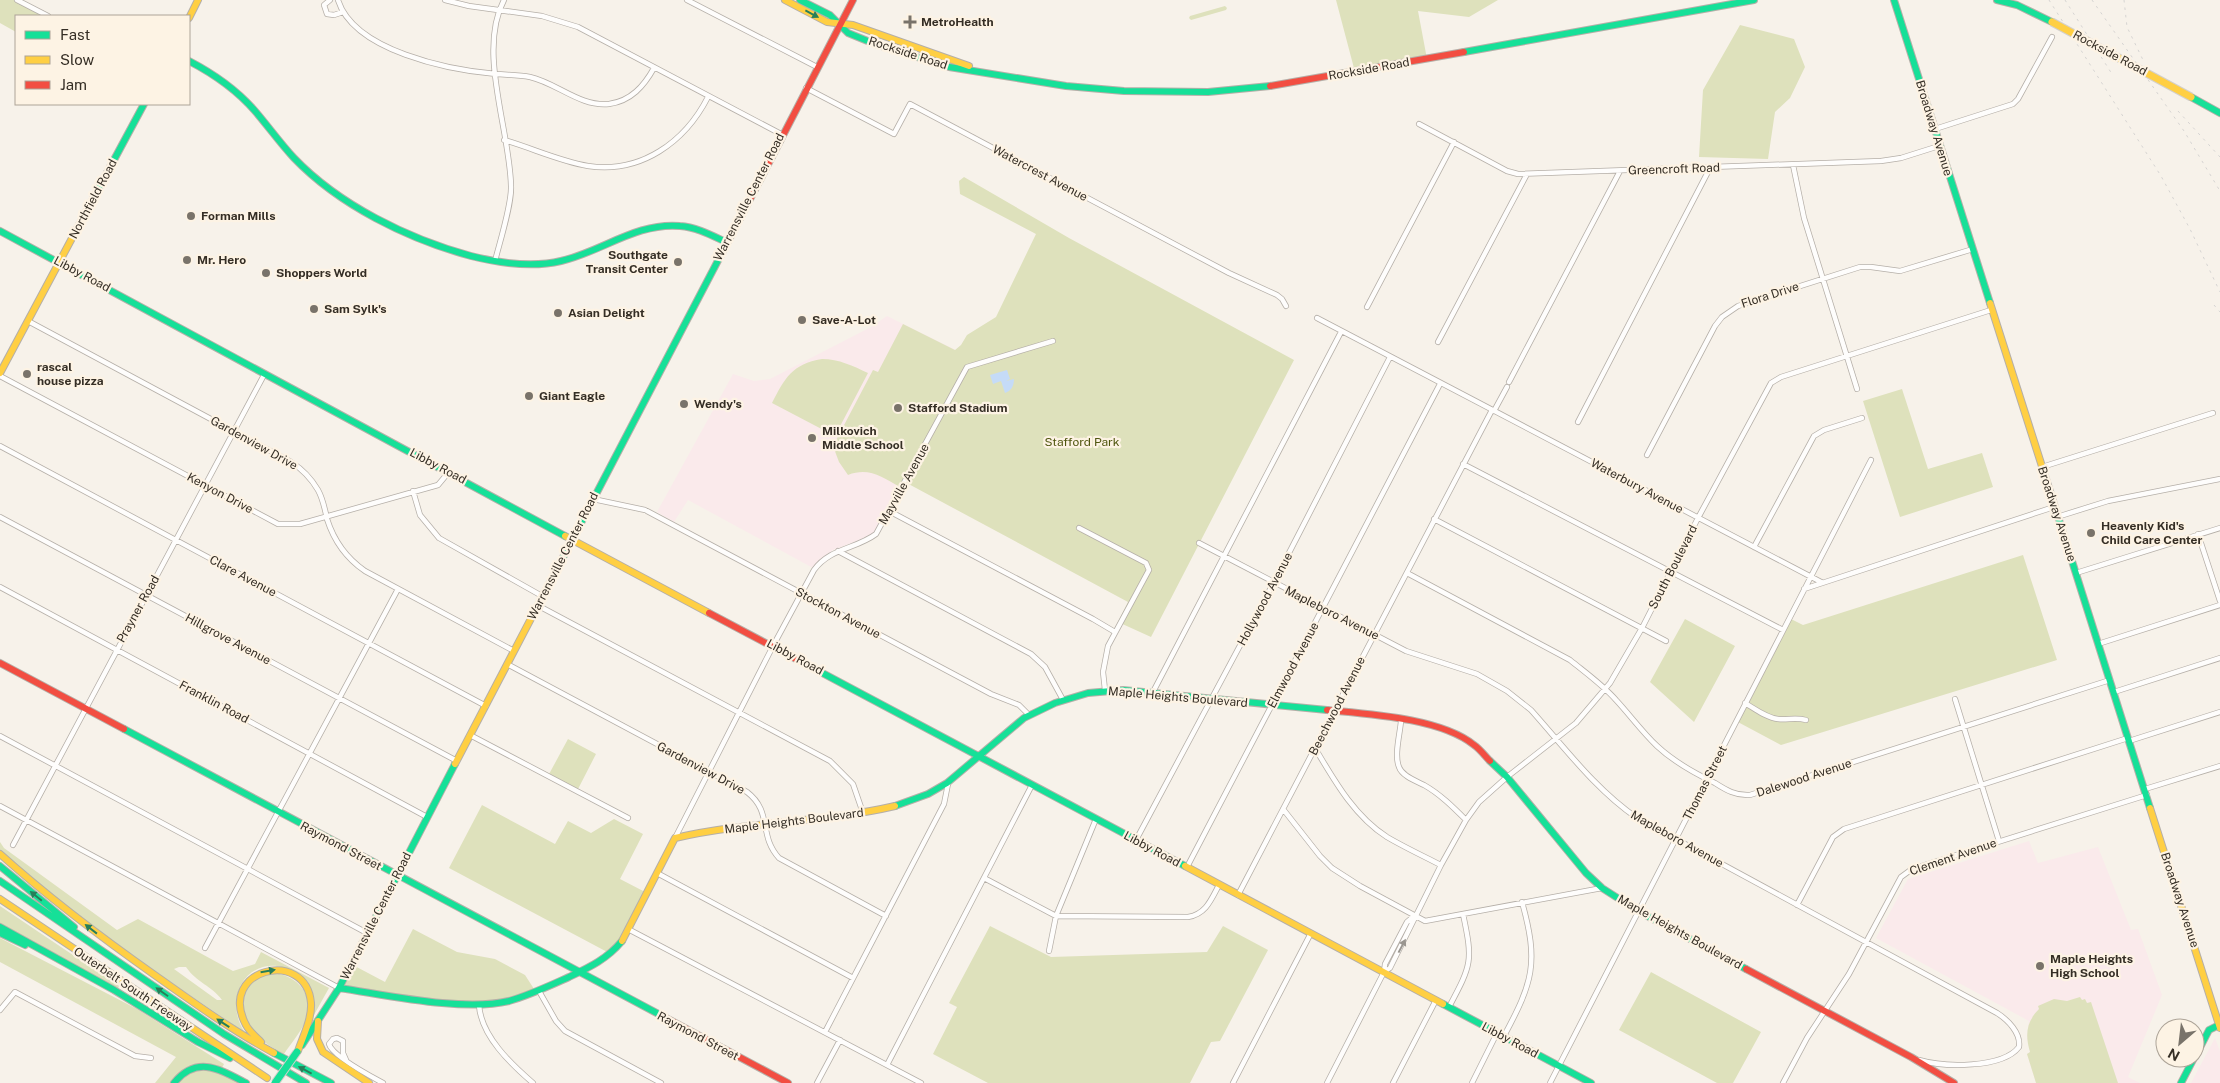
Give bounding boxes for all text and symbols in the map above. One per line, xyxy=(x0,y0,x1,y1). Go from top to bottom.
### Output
one-way arrow xyxy=(804,10,819,18)
legend xyxy=(15,15,190,105)
marker: MetroHealth xyxy=(903,15,917,29)
place label: MetroHealth xyxy=(921,15,994,29)
text: Fast xyxy=(60,26,90,43)
street label: Rockside Road xyxy=(2071,28,2149,78)
street label: Rockside Road xyxy=(867,34,949,72)
text: Slow xyxy=(60,51,95,68)
street label: Rockside Road xyxy=(1327,55,1411,83)
text: Jam xyxy=(60,76,87,93)
street label: Broadway Avenue xyxy=(1913,78,1955,178)
street label: Warrensville Center Road xyxy=(711,131,787,263)
street label: Watercrest Avenue xyxy=(990,142,1090,204)
street label: Northfield Road xyxy=(66,157,120,241)
street label: Greencroft Road xyxy=(1628,160,1720,178)
place label: Forman Mills xyxy=(201,209,275,223)
marker: Forman Mills xyxy=(185,210,197,222)
place label: Southgate Transit Center xyxy=(586,248,668,276)
street label: Libby Road xyxy=(51,253,113,295)
place label: Mr. Hero xyxy=(197,253,246,267)
marker: Mr. Hero xyxy=(181,254,193,266)
marker: Southgate Transit Center xyxy=(672,256,684,268)
place label: Shoppers World xyxy=(276,266,367,280)
marker: Shoppers World xyxy=(260,267,272,279)
street label: Flora Drive xyxy=(1739,279,1801,311)
place label: Sam Sylk's xyxy=(324,302,387,316)
marker: Sam Sylk's xyxy=(308,303,320,315)
place label: Asian Delight xyxy=(568,306,645,320)
marker: Asian Delight xyxy=(552,307,564,319)
place label: Save-A-Lot xyxy=(812,313,876,327)
marker: Save-A-Lot xyxy=(796,314,808,326)
place label: rascal house pizza xyxy=(37,360,104,388)
marker: rascal house pizza xyxy=(21,368,33,380)
place label: Giant Eagle xyxy=(539,389,605,403)
marker: Giant Eagle xyxy=(523,390,535,402)
place label: Wendy's xyxy=(694,397,742,411)
marker: Wendy's xyxy=(678,398,690,410)
place label: Stafford Stadium xyxy=(908,401,1008,415)
marker: Stafford Stadium xyxy=(892,402,904,414)
street label: Gardenview Drive xyxy=(208,413,300,473)
place label: Milkovich Middle School xyxy=(822,424,904,452)
marker: Milkovich Middle School xyxy=(806,432,818,444)
park label: Stafford Park xyxy=(1044,435,1120,449)
street label: Mayville Avenue xyxy=(876,441,932,527)
street label: Libby Road xyxy=(407,445,469,487)
street label: Waterbury Avenue xyxy=(1588,456,1686,516)
street label: Broadway Avenue xyxy=(2035,465,2079,564)
street label: Kenyon Drive xyxy=(184,470,256,516)
street label: Warrensville Center Road xyxy=(525,490,601,622)
place label: Heavenly Kid's Child Care Center xyxy=(2101,519,2202,547)
street label: South Boulevard xyxy=(1646,523,1700,611)
marker: Heavenly Kid's Child Care Center xyxy=(2085,527,2097,539)
street label: Hollywood Avenue xyxy=(1235,550,1296,648)
street label: Clare Avenue xyxy=(207,552,279,600)
street label: Prayner Road xyxy=(114,573,162,645)
street label: Mapleboro Avenue xyxy=(1283,583,1382,643)
street label: Stockton Avenue xyxy=(793,585,883,641)
street label: Hillgrove Avenue xyxy=(183,611,273,668)
street label: Elmwood Avenue xyxy=(1264,620,1322,710)
street label: Libby Road xyxy=(764,636,826,678)
street label: Beechwood Avenue xyxy=(1306,654,1368,758)
street label: Franklin Road xyxy=(177,678,251,726)
street label: Maple Heights Boulevard xyxy=(1108,684,1248,710)
street label: Gardenview Drive xyxy=(655,739,747,797)
street label: Thomas Street xyxy=(1680,743,1730,823)
street label: Dalewood Avenue xyxy=(1755,756,1853,800)
street label: Maple Heights Boulevard xyxy=(724,806,864,836)
street label: Mapleboro Avenue xyxy=(1628,808,1726,870)
street label: Raymond Street xyxy=(298,819,384,873)
street label: Libby Road xyxy=(1121,828,1183,870)
street label: Clement Avenue xyxy=(1908,835,1999,878)
street label: Warrensville Center Road xyxy=(338,850,414,982)
street label: Broadway Avenue xyxy=(2158,851,2202,950)
one-way arrow xyxy=(30,891,43,902)
street label: Maple Heights Boulevard xyxy=(1615,892,1745,972)
one-way arrow xyxy=(85,923,98,934)
one-way arrow xyxy=(1398,938,1406,953)
street label: Outerbelt South Freeway xyxy=(71,944,195,1034)
place label: Maple Heights High School xyxy=(2050,952,2133,980)
marker: Maple Heights High School xyxy=(2034,960,2046,972)
one-way arrow xyxy=(260,967,276,975)
one-way arrow xyxy=(155,987,168,997)
street label: Raymond Street xyxy=(655,1009,741,1063)
one-way arrow xyxy=(216,1018,230,1028)
north arrow xyxy=(2155,1018,2205,1068)
street label: Libby Road xyxy=(1479,1019,1541,1061)
text: N xyxy=(2165,1045,2182,1064)
one-way arrow xyxy=(298,1066,313,1074)

